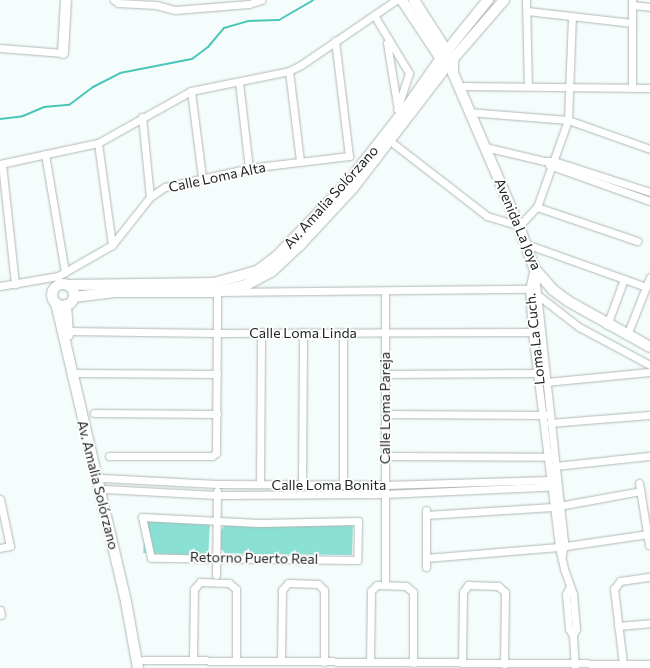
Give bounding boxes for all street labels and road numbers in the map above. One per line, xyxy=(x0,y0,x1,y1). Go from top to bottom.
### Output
street label: Av. Amalia Solórzano xyxy=(280,142,382,252)
street label: Calle Loma Alta xyxy=(167,158,267,196)
street label: Avenida La Joya xyxy=(491,176,545,272)
street label: Loma La Cuch. xyxy=(522,292,548,386)
street label: Calle Loma Linda xyxy=(249,325,357,341)
street label: Calle Loma Pareja xyxy=(377,352,393,464)
street label: Av. Amalia Solórzano xyxy=(74,419,122,551)
street label: Calle Loma Bonita xyxy=(272,477,386,493)
street label: Retorno Puerto Real xyxy=(190,548,318,568)

